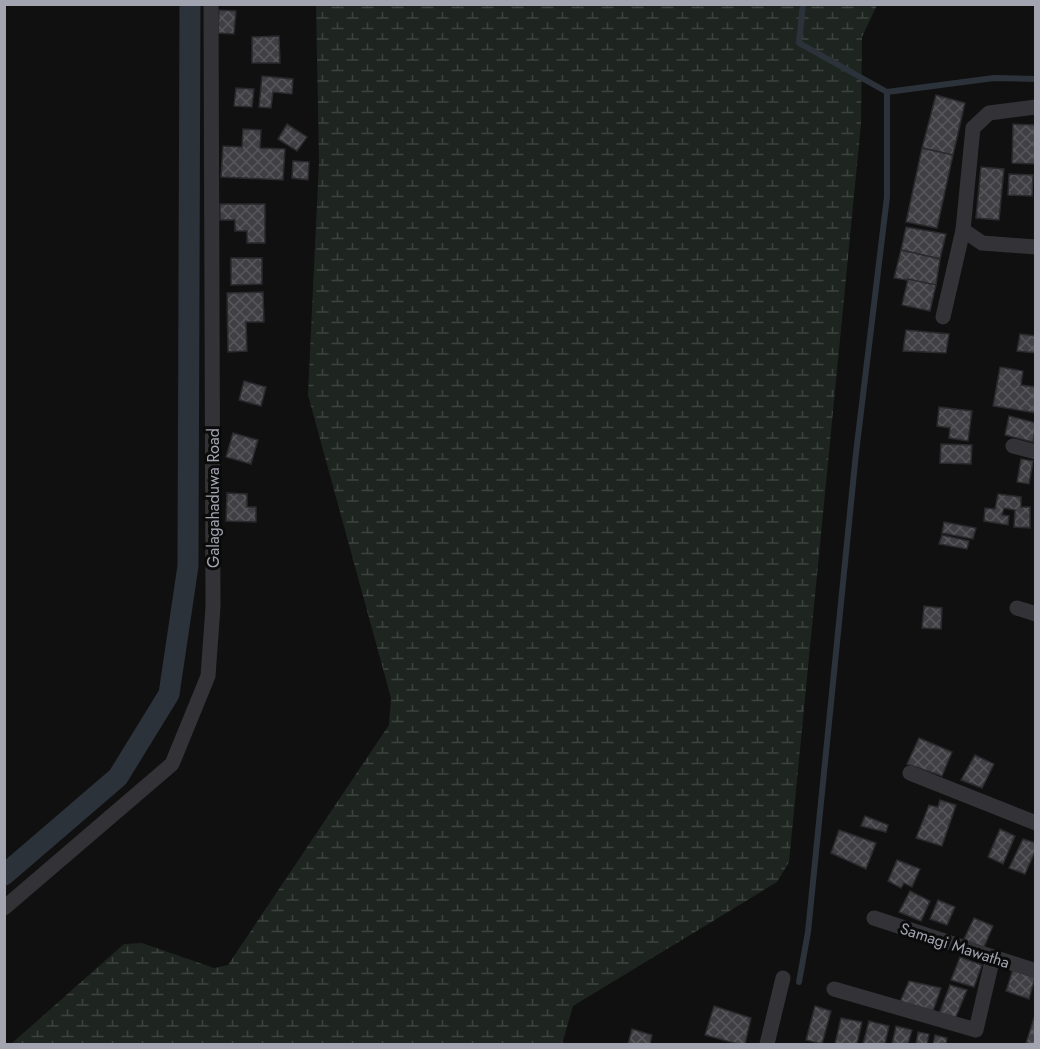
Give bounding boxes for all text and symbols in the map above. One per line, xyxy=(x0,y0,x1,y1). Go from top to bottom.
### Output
street label: Galagahaduwa Road xyxy=(202,428,225,568)
street label: Samagi Mawatha xyxy=(897,917,1013,974)

